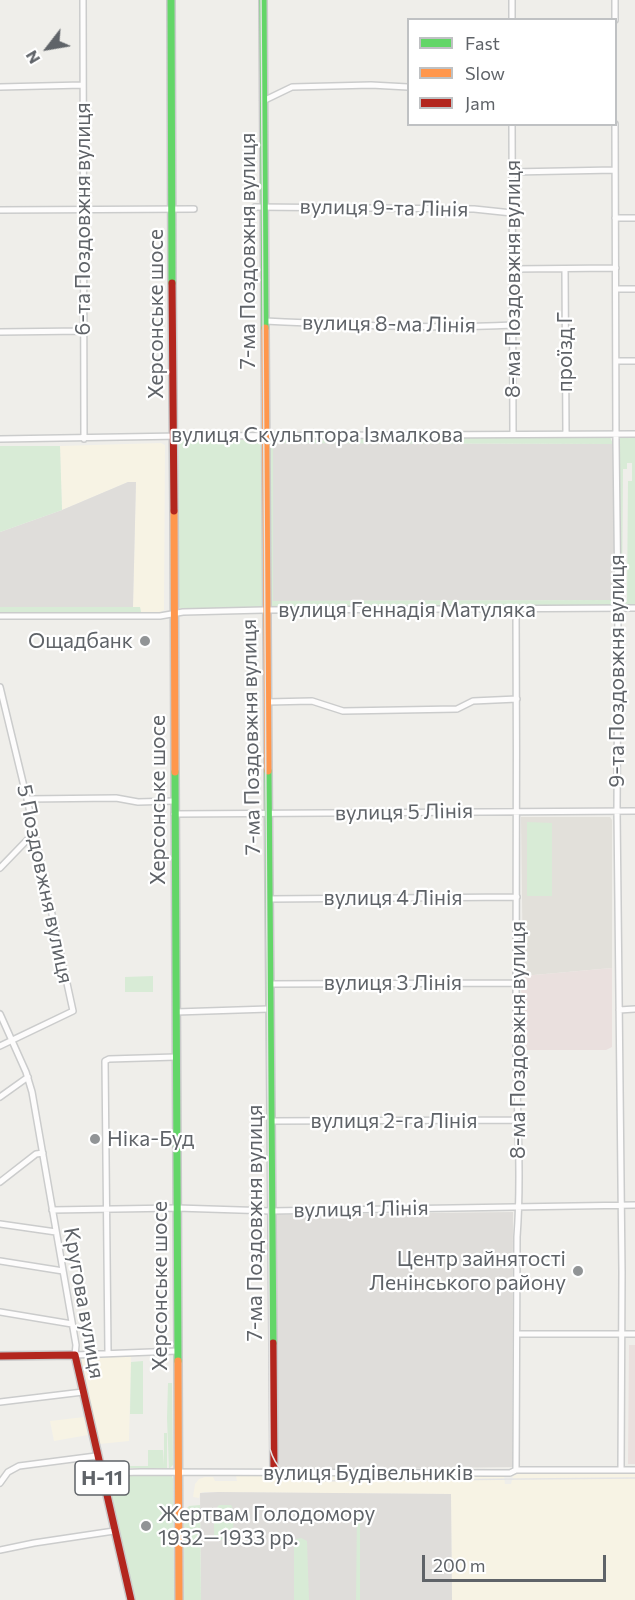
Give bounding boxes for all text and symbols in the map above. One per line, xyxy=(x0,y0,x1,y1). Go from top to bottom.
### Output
north arrow xyxy=(18,18,78,78)
legend xyxy=(407,18,617,126)
text: Fast xyxy=(465,32,500,54)
text: N xyxy=(21,47,43,68)
text: Slow xyxy=(465,62,505,84)
text: Jam xyxy=(465,92,495,114)
street label: 6-та Поздовжня вулиця xyxy=(70,102,96,336)
street label: 7-ма Поздовжня вулиця xyxy=(235,133,261,369)
street label: 8-ма Поздовжня вулиця xyxy=(500,160,526,398)
street label: вулиця 9-та Лінія xyxy=(299,194,469,222)
street label: Херсонське шосе xyxy=(143,229,169,399)
street label: вулиця 8-ма Лінія xyxy=(302,310,476,338)
street label: проїзд Г xyxy=(552,312,578,392)
street label: вулиця Скульптора Ізмалкова xyxy=(171,422,463,448)
street label: 9-та Поздовжня вулиця xyxy=(604,554,630,788)
street label: вулиця Геннадія Матуляка xyxy=(278,597,536,623)
street label: 7-ма Поздовжня вулиця xyxy=(236,619,266,855)
place label: Ощадбанк xyxy=(28,628,133,654)
marker: Ощадбанк xyxy=(138,634,152,648)
street label: Херсонське шосе xyxy=(145,715,171,885)
street label: 5 Поздовжня вулиця xyxy=(12,782,78,986)
street label: вулиця 5 Лінія xyxy=(335,798,473,826)
street label: вулиця 4 Лінія xyxy=(324,885,462,911)
street label: 8-ма Поздовжня вулиця xyxy=(505,921,531,1159)
street label: вулиця 3 Лінія xyxy=(324,970,462,996)
street label: 7-ма Поздовжня вулиця xyxy=(242,1105,268,1341)
street label: вулиця 2-га Лінія xyxy=(311,1108,477,1134)
place label: Ніка-Буд xyxy=(107,1126,194,1152)
marker: Ніка-Буд xyxy=(88,1132,102,1146)
street label: вулиця 1 Лінія xyxy=(293,1195,429,1223)
street label: Херсонське шосе xyxy=(147,1201,173,1371)
street label: Кругова вулиця xyxy=(58,1225,110,1381)
place label: Центр зайнятості Ленінського району xyxy=(369,1246,566,1296)
marker: Центр зайнятості Ленінського району xyxy=(571,1264,585,1278)
street label: вулиця Будівельників xyxy=(263,1460,473,1486)
road number: Н-11 xyxy=(75,1461,129,1495)
place label: Жертвам Голодомору 1932—1933 рр. xyxy=(158,1501,375,1551)
marker: Жертвам Голодомору 1932—1933 рр. xyxy=(139,1519,153,1533)
scale bar xyxy=(425,1543,610,1581)
text: 200 m xyxy=(433,1554,486,1576)

